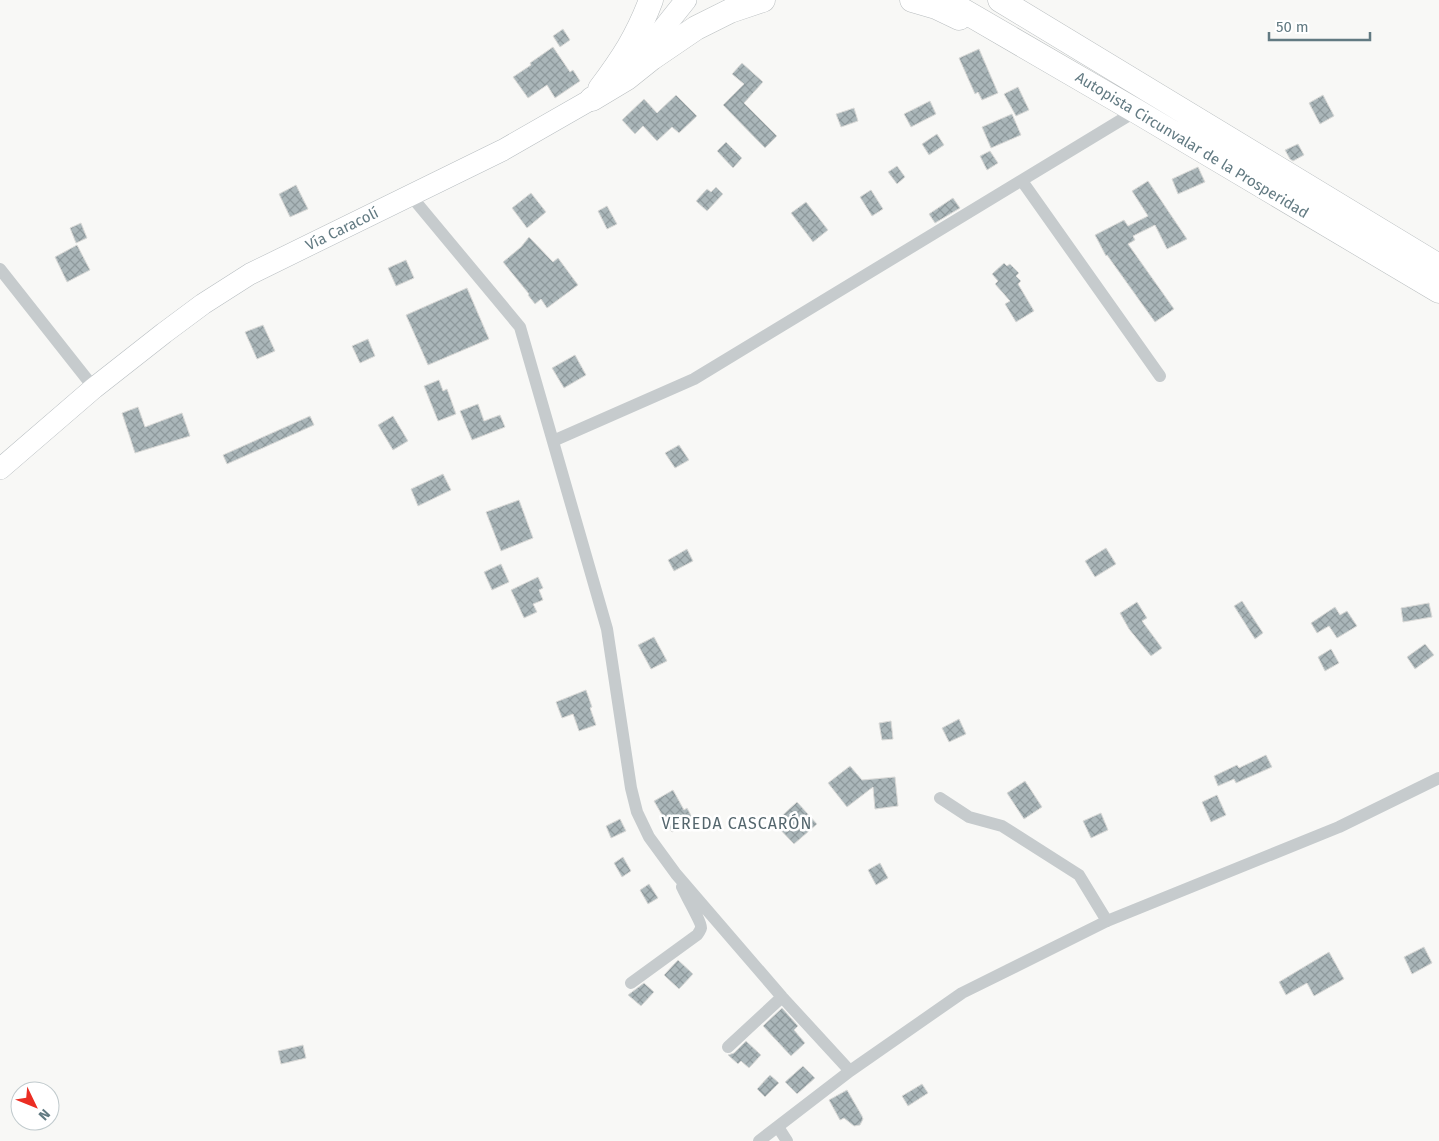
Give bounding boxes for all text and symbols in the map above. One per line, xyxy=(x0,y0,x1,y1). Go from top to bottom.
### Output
scale bar xyxy=(1269,10,1370,42)
text: 50 m xyxy=(1276,18,1309,36)
street label: Autopista Circunvalar de la Prosperidad xyxy=(1072,68,1312,222)
street label: Vía Caracolí xyxy=(303,204,381,254)
district label: VEREDA CASCARÓN xyxy=(662,813,812,833)
north arrow xyxy=(10,1081,60,1131)
text: N xyxy=(35,1105,54,1124)

